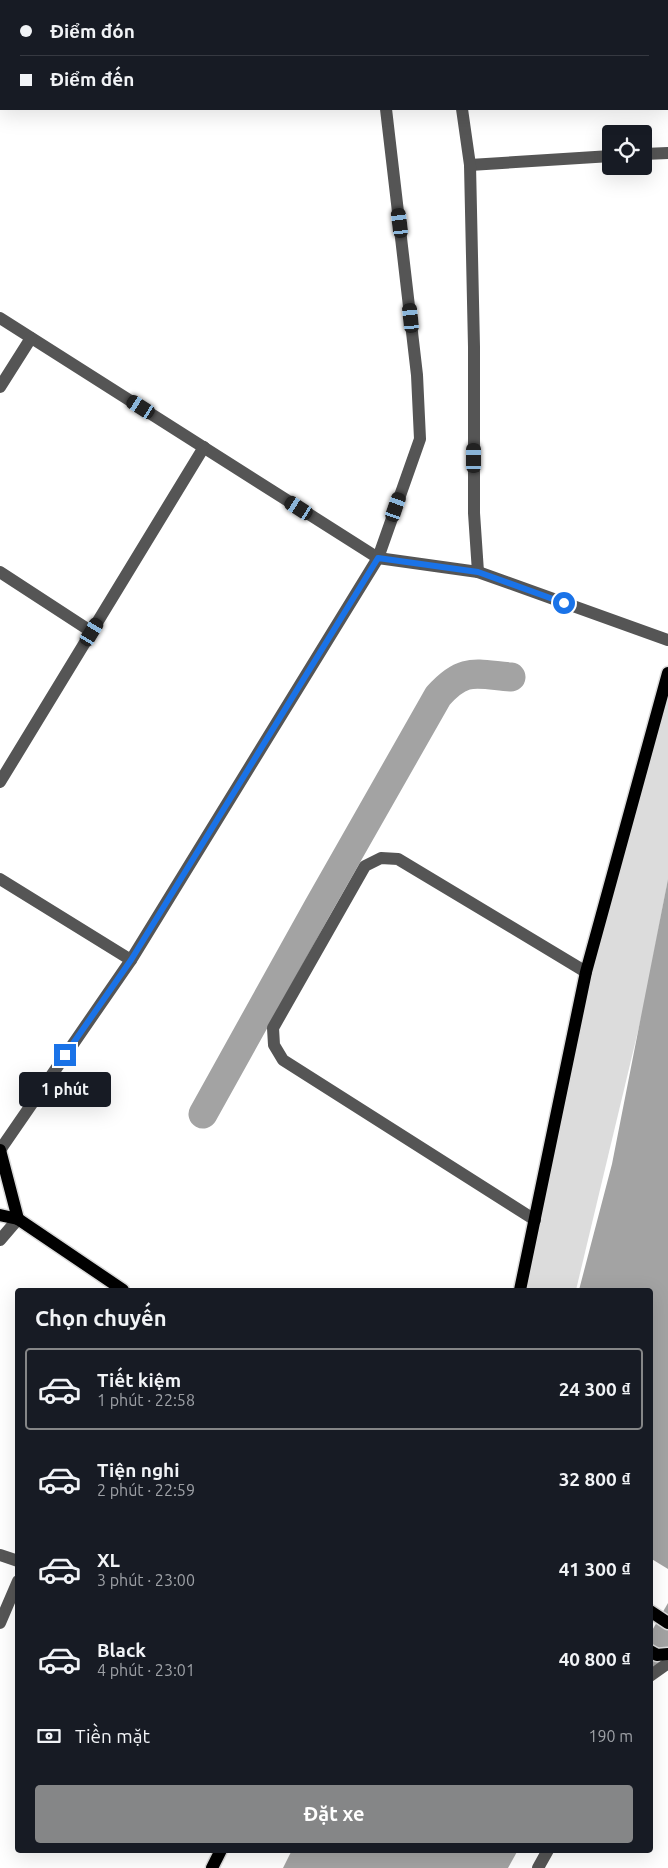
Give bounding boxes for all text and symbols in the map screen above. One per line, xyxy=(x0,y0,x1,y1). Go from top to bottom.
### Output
text: Điểm đón xyxy=(50,20,135,42)
text: Điểm đến xyxy=(50,68,134,90)
map controls xyxy=(602,125,652,175)
button: locate xyxy=(602,125,652,175)
car xyxy=(390,207,409,239)
car xyxy=(401,302,420,334)
car xyxy=(124,393,157,421)
car xyxy=(466,443,481,473)
car xyxy=(384,490,407,524)
car xyxy=(282,494,315,522)
route start xyxy=(553,592,575,614)
car xyxy=(77,615,106,649)
route end xyxy=(54,1044,76,1066)
callout: 1 phút xyxy=(19,1072,111,1108)
text: 1 phút xyxy=(41,1080,89,1098)
text: Chọn chuyến xyxy=(35,1305,167,1330)
icon: car xyxy=(37,1367,82,1412)
text: Tiết kiệm xyxy=(97,1369,181,1391)
text: 24 300 ₫ xyxy=(559,1378,631,1400)
text: 1 phút · 22:58 xyxy=(97,1391,195,1409)
icon: car xyxy=(37,1457,82,1502)
text: Tiện nghi xyxy=(97,1459,179,1481)
text: 32 800 ₫ xyxy=(559,1468,631,1490)
text: 2 phút · 22:59 xyxy=(97,1481,195,1499)
icon: car xyxy=(37,1547,82,1592)
text: XL xyxy=(97,1549,120,1571)
text: 41 300 ₫ xyxy=(559,1558,631,1580)
text: 3 phút · 23:00 xyxy=(97,1571,195,1589)
icon: car xyxy=(37,1637,82,1682)
text: Black xyxy=(97,1639,146,1661)
text: 40 800 ₫ xyxy=(559,1648,631,1670)
text: 4 phút · 23:01 xyxy=(97,1661,195,1679)
icon: cash xyxy=(35,1722,63,1750)
text: Tiền mặt xyxy=(75,1725,150,1747)
text: 190 m xyxy=(588,1727,633,1745)
button: Đặt xe xyxy=(35,1785,633,1843)

